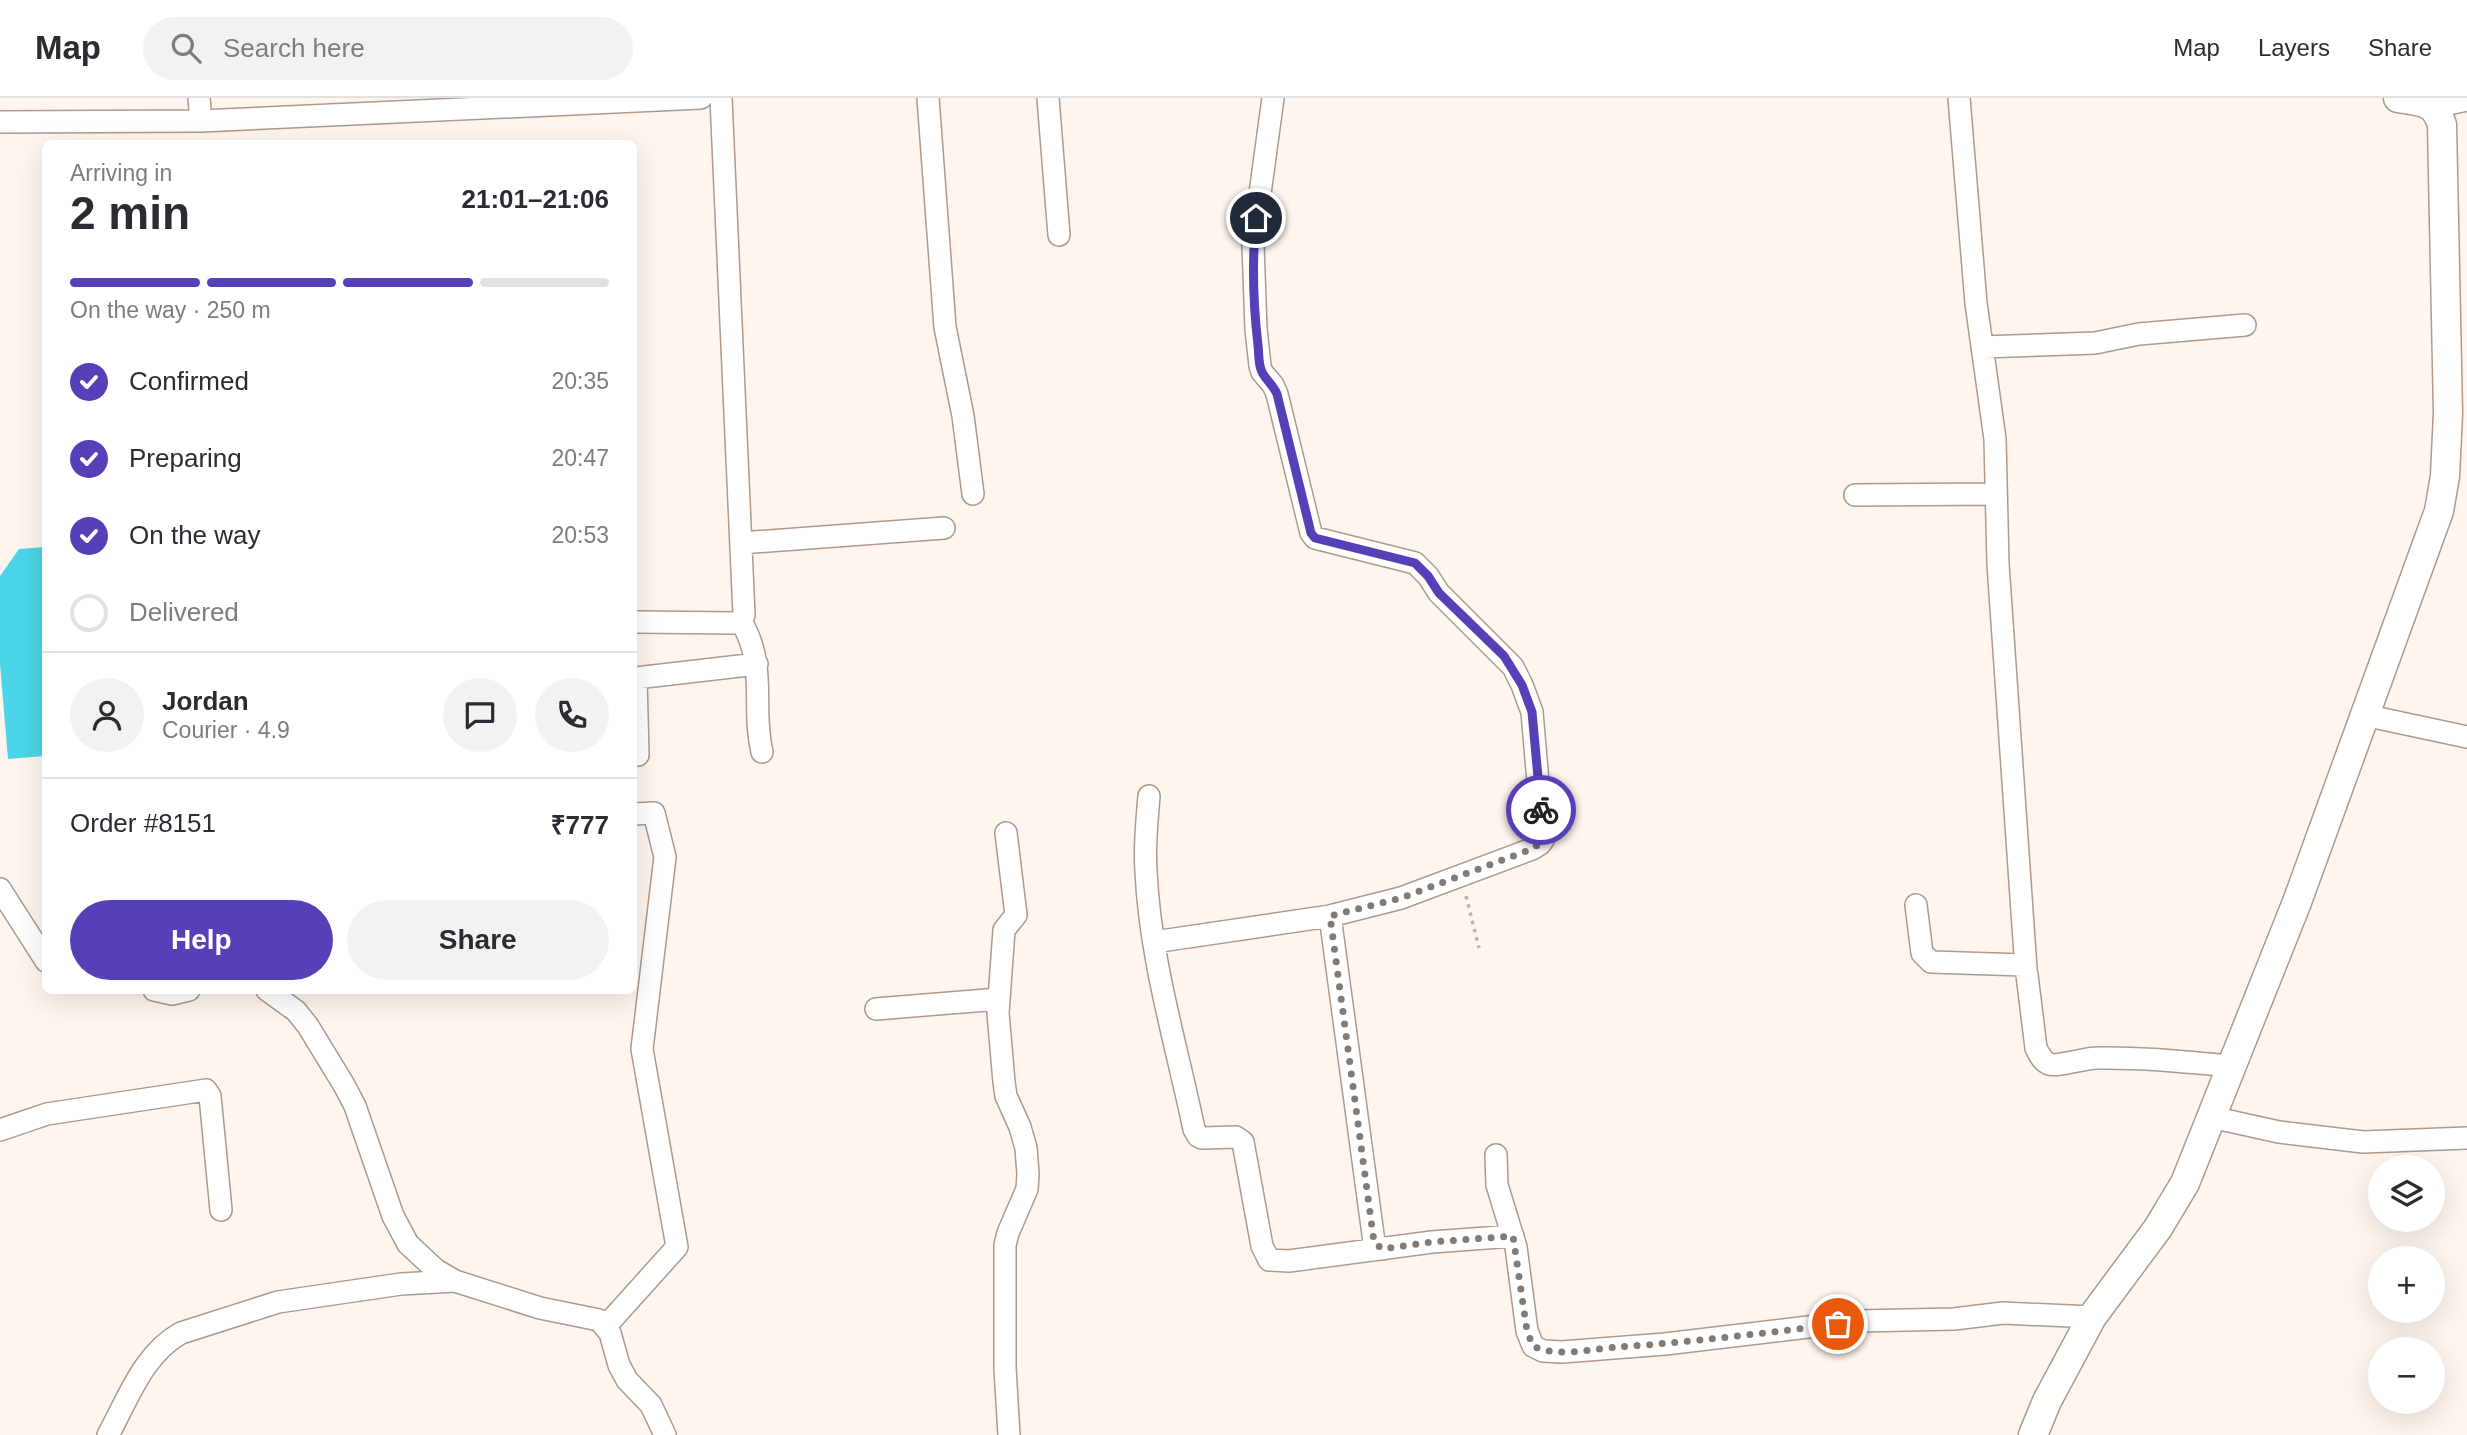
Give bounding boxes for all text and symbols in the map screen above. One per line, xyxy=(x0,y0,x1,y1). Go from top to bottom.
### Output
search box xyxy=(143,17,633,80)
text: Map xyxy=(35,29,101,66)
icon: search xyxy=(167,29,205,67)
text: Search here xyxy=(223,33,365,63)
text: Map xyxy=(2173,34,2220,61)
text: Layers xyxy=(2258,34,2330,61)
text: Share xyxy=(2368,34,2432,61)
text: Arriving in xyxy=(70,160,172,186)
text: 21:01–21:06 xyxy=(462,184,609,214)
text: 2 min xyxy=(70,187,190,239)
pin xyxy=(1226,188,1286,248)
icon: home xyxy=(1237,199,1275,237)
text: On the way · 250 m xyxy=(70,297,271,323)
icon: check xyxy=(70,363,108,401)
text: Confirmed xyxy=(129,366,249,396)
text: 20:35 xyxy=(551,368,609,394)
icon: check xyxy=(70,440,108,478)
text: Preparing xyxy=(129,443,242,473)
text: 20:47 xyxy=(551,445,609,471)
icon: check xyxy=(70,517,108,555)
text: On the way xyxy=(129,520,261,550)
text: 20:53 xyxy=(551,522,609,548)
text: Delivered xyxy=(129,597,239,627)
button: person xyxy=(70,678,144,752)
button: chat xyxy=(443,678,517,752)
button: phone xyxy=(535,678,609,752)
text: Jordan xyxy=(162,686,249,716)
text: Courier · 4.9 xyxy=(162,717,290,743)
courier xyxy=(1506,775,1576,845)
icon: bike xyxy=(1522,791,1560,829)
text: Order #8151 xyxy=(70,808,216,838)
text: ₹777 xyxy=(551,810,609,840)
button: Help xyxy=(70,900,333,980)
button: Share xyxy=(347,900,609,980)
map controls xyxy=(2368,1155,2445,1414)
button: layers xyxy=(2368,1155,2445,1232)
button: + xyxy=(2368,1246,2445,1323)
pin xyxy=(1808,1294,1868,1354)
icon: bag xyxy=(1819,1305,1857,1343)
button: − xyxy=(2368,1337,2445,1414)

